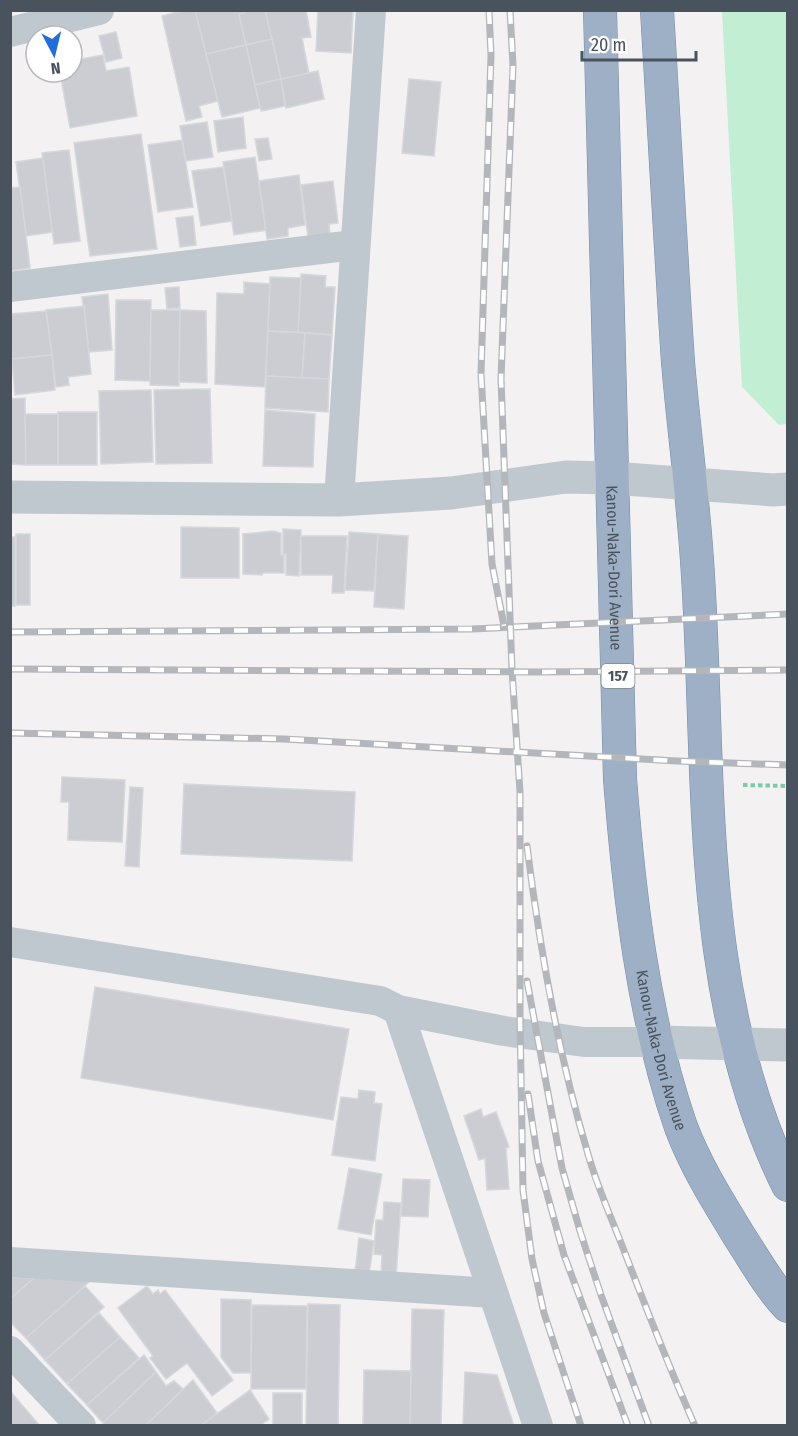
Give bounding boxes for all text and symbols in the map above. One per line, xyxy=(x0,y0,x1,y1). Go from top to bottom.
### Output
north arrow xyxy=(24,24,84,84)
scale bar xyxy=(582,24,696,62)
text: 20 m xyxy=(591,34,626,56)
text: N xyxy=(50,58,62,78)
street label: Kanou-Naka-Dori Avenue xyxy=(602,485,626,651)
road number: 157 xyxy=(602,664,634,688)
street label: Kanou-Naka-Dori Avenue xyxy=(632,968,691,1133)

